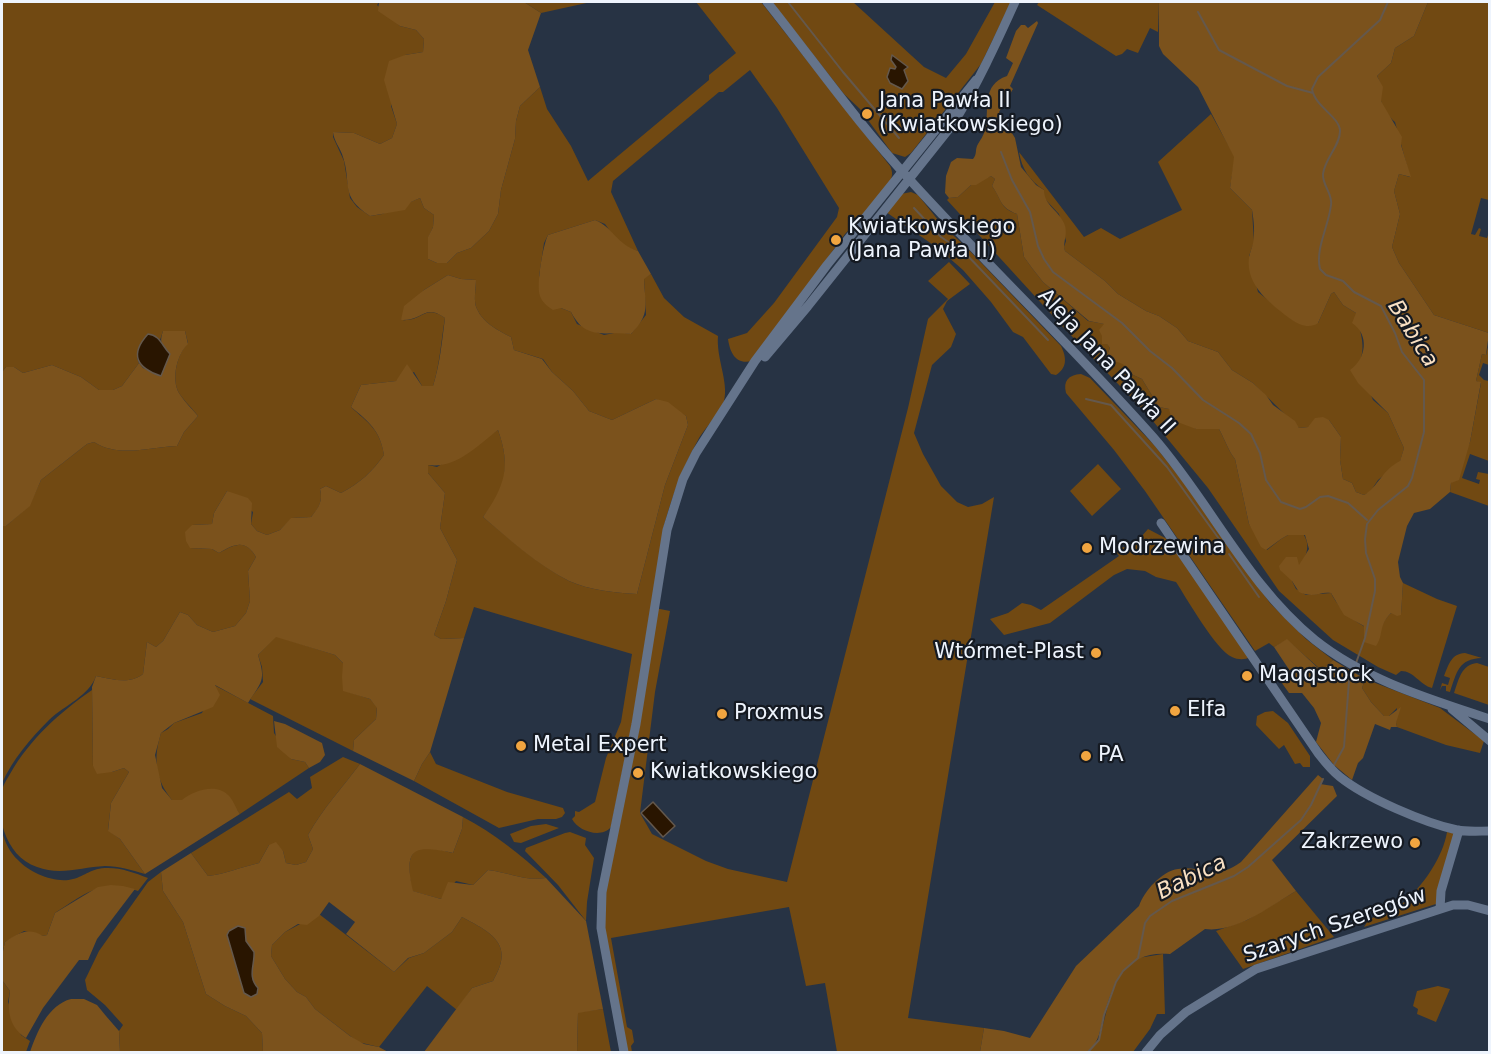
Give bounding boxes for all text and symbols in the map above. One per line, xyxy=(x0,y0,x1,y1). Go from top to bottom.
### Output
place label: Jana Pawła II (Kwiatkowskiego) xyxy=(879,89,1063,139)
marker: Jana Pawła II (Kwiatkowskiego) xyxy=(860,107,874,121)
place label: Kwiatkowskiego (Jana Pawła II) xyxy=(848,215,1015,265)
marker: Kwiatkowskiego (Jana Pawła II) xyxy=(829,233,843,247)
street label: Aleja Jana Pawła II xyxy=(1032,284,1180,440)
water label: Babica xyxy=(1381,296,1443,372)
place label: Modrzewina xyxy=(1099,535,1225,561)
marker: Modrzewina xyxy=(1080,541,1094,555)
place label: Wtórmet-Plast xyxy=(934,640,1084,666)
marker: Wtórmet-Plast xyxy=(1089,646,1103,660)
place label: Maqqstock xyxy=(1259,663,1372,689)
marker: Maqqstock xyxy=(1240,669,1254,683)
place label: Elfa xyxy=(1187,698,1226,724)
place label: Proxmus xyxy=(734,701,824,727)
marker: Elfa xyxy=(1168,704,1182,718)
marker: Proxmus xyxy=(715,707,729,721)
place label: Metal Expert xyxy=(533,733,666,759)
marker: Metal Expert xyxy=(514,739,528,753)
place label: PA xyxy=(1098,743,1124,769)
marker: PA xyxy=(1079,749,1093,763)
place label: Kwiatkowskiego xyxy=(650,760,817,786)
marker: Kwiatkowskiego xyxy=(631,766,645,780)
place label: Zakrzewo xyxy=(1301,830,1403,856)
marker: Zakrzewo xyxy=(1408,836,1422,850)
water label: Babica xyxy=(1153,850,1231,906)
street label: Szarych Szeregów xyxy=(1240,883,1430,969)

